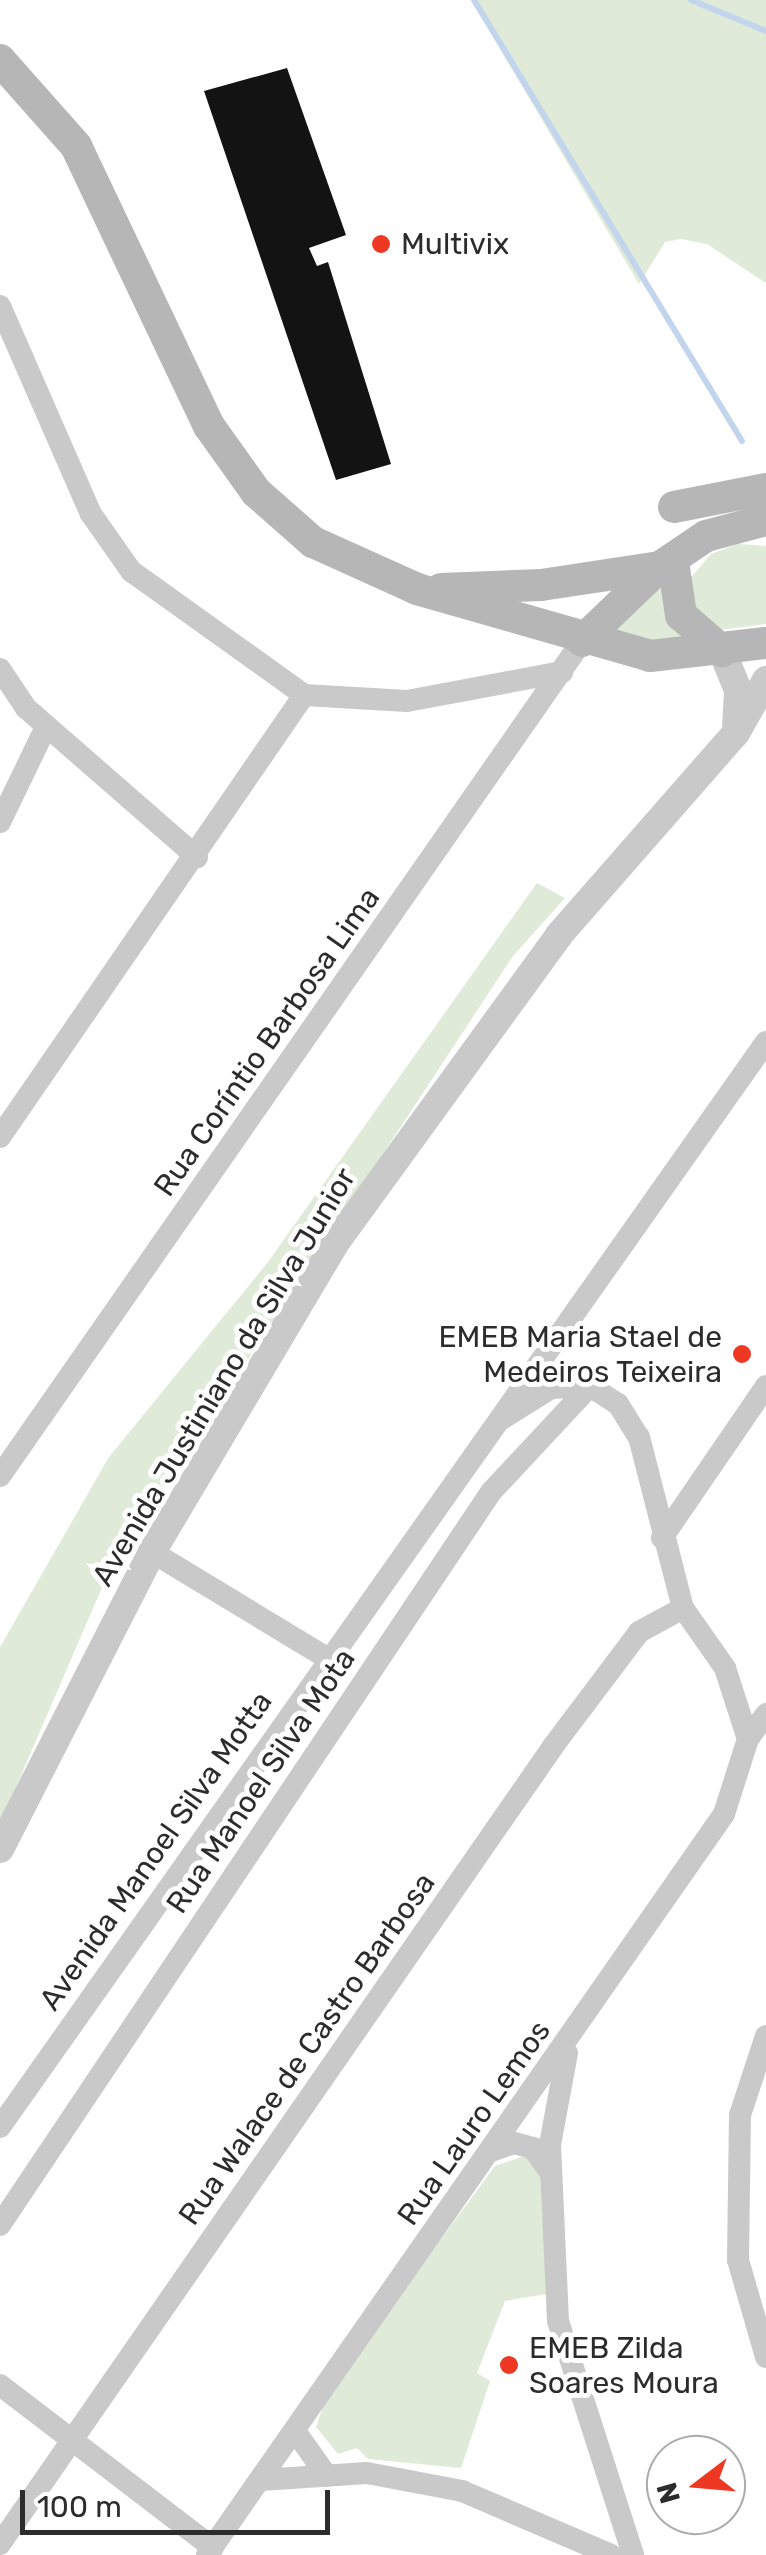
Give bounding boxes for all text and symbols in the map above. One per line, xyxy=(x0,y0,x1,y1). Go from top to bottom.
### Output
place label: Multivix xyxy=(401,226,509,262)
marker: Multivix xyxy=(370,233,392,255)
street label: Rua Coríntio Barbosa Lima xyxy=(147,881,387,1203)
street label: Avenida Justiniano da Silva Junior xyxy=(85,1162,363,1592)
place label: EMEB Maria Stael de Medeiros Teixeira xyxy=(438,1319,722,1390)
marker: EMEB Maria Stael de Medeiros Teixeira xyxy=(731,1343,753,1365)
street label: Rua Manoel Silva Mota xyxy=(159,1642,363,1920)
street label: Avenida Manoel Silva Motta xyxy=(32,1685,280,2017)
street label: Rua Walace de Castro Barbosa xyxy=(171,1866,443,2232)
street label: Rua Lauro Lemos xyxy=(390,2014,558,2232)
place label: EMEB Zilda Soares Moura xyxy=(529,2330,719,2400)
marker: EMEB Zilda Soares Moura xyxy=(498,2354,520,2376)
north arrow xyxy=(646,2435,746,2535)
scale bar xyxy=(25,2470,335,2532)
text: N xyxy=(650,2479,687,2507)
text: 100 m xyxy=(37,2489,122,2525)

